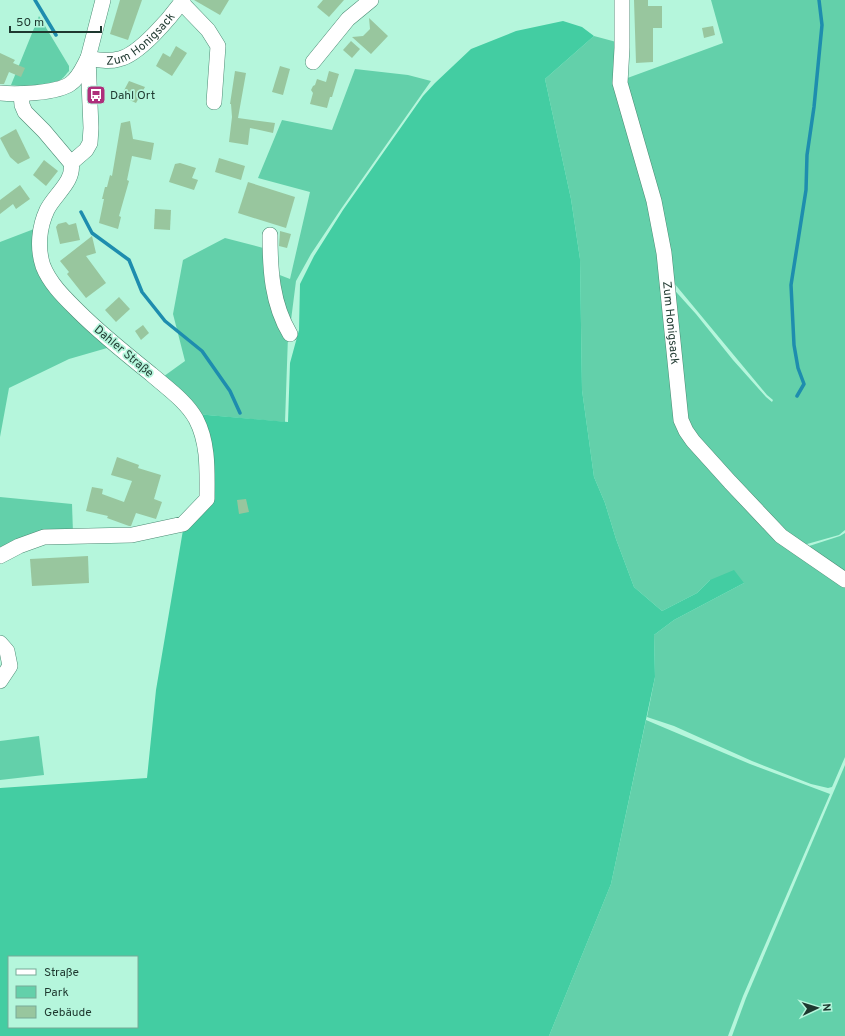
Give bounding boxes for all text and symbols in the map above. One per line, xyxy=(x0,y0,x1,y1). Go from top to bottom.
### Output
scale bar xyxy=(10,8,101,34)
street label: Zum Honigsack xyxy=(106,10,179,70)
text: 50 m xyxy=(16,15,44,31)
bus stop icon: Dahl Ort xyxy=(85,84,107,106)
place label: Dahl Ort xyxy=(110,88,155,104)
street label: Zum Honigsack xyxy=(658,280,682,365)
street label: Dahler Straße xyxy=(90,322,157,381)
legend xyxy=(8,956,138,1028)
text: Straße xyxy=(44,965,79,981)
text: Park xyxy=(44,985,69,1001)
north arrow xyxy=(797,988,837,1028)
text: N xyxy=(819,1003,833,1012)
text: Gebäude xyxy=(44,1005,92,1021)

